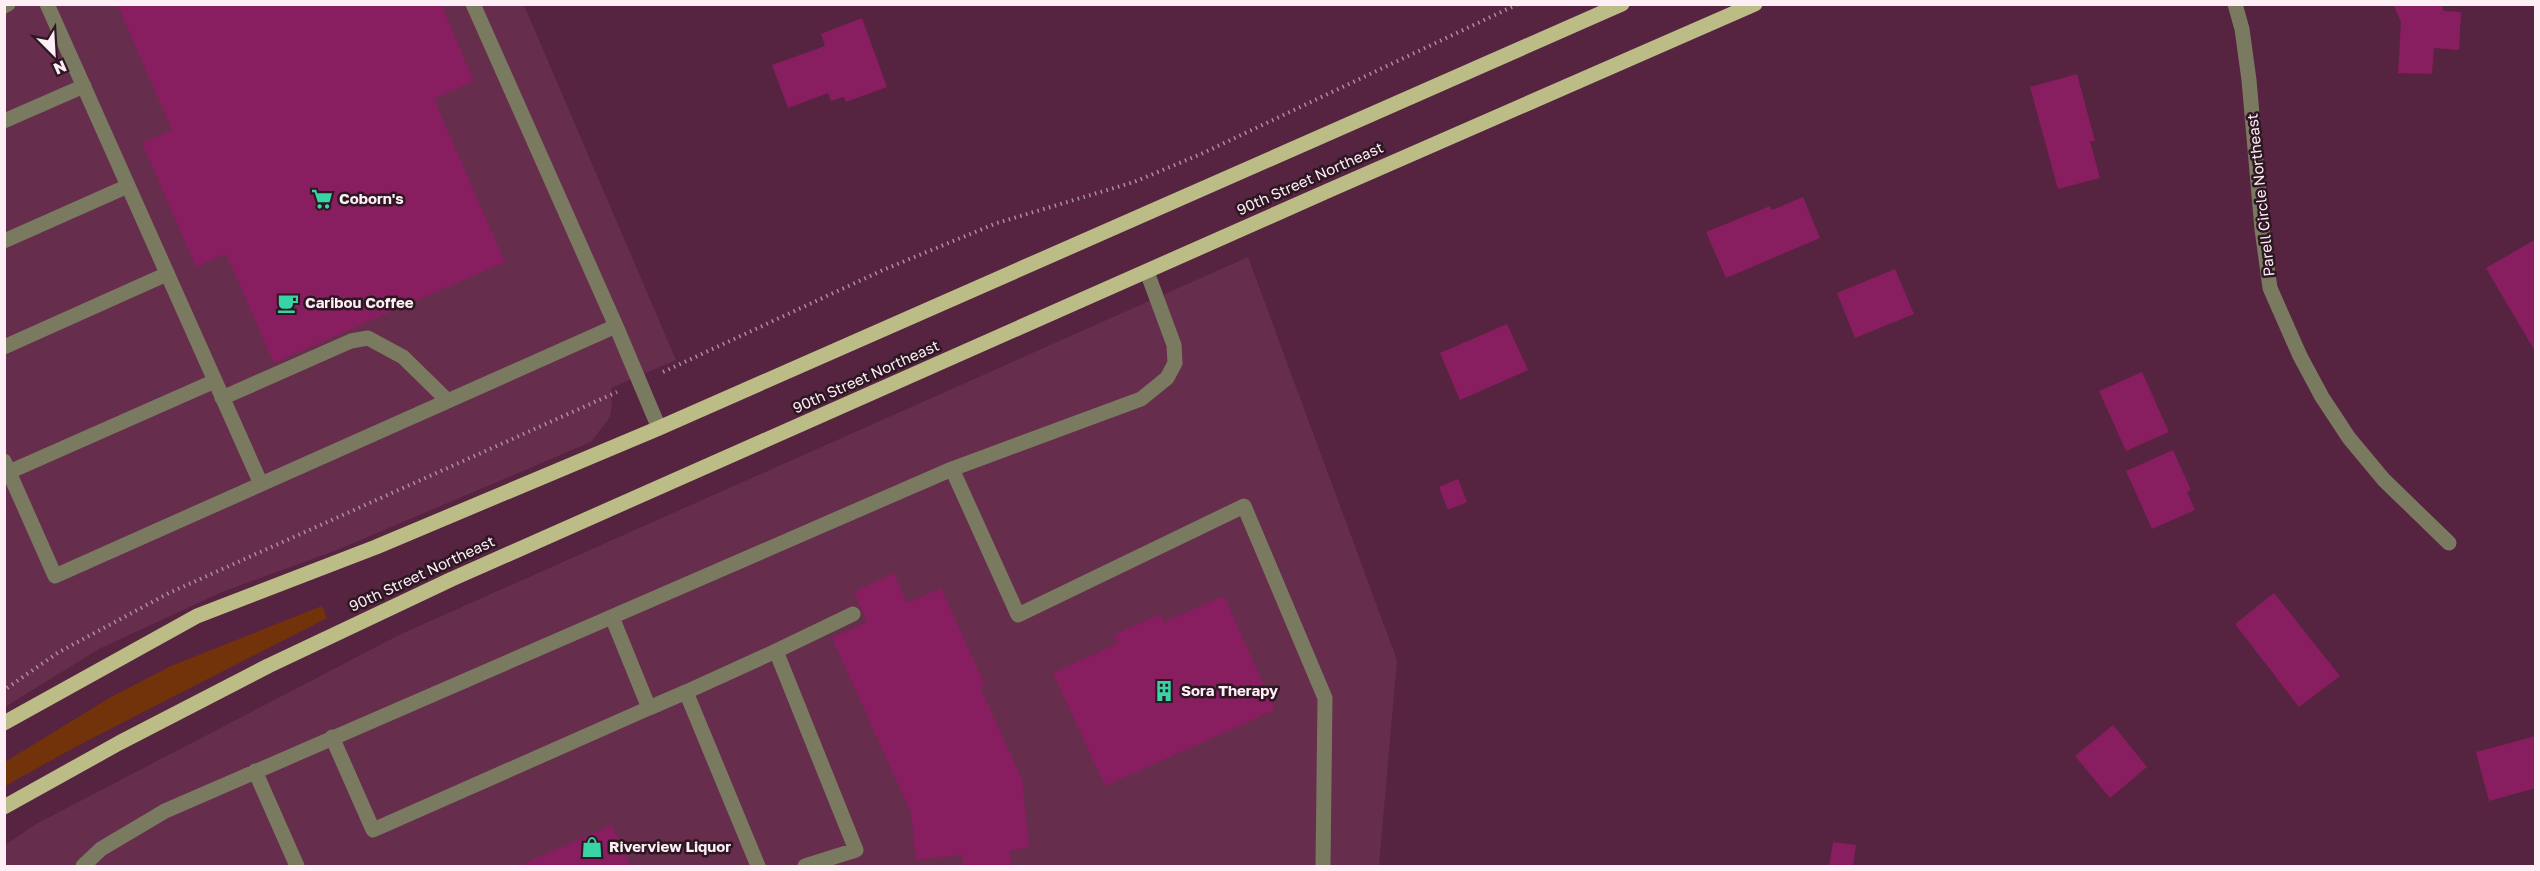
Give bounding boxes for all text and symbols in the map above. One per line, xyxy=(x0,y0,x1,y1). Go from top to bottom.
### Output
north arrow xyxy=(24,24,84,84)
text: N xyxy=(50,56,70,79)
street label: Parell Circle Northeast xyxy=(2242,113,2278,278)
street label: 90th Street Northeast xyxy=(1234,138,1386,219)
supermarket icon: Coborn's xyxy=(310,187,334,211)
place label: Coborn's xyxy=(339,189,404,207)
cafe icon: Caribou Coffee xyxy=(276,291,300,315)
place label: Caribou Coffee xyxy=(305,293,414,311)
street label: 90th Street Northeast xyxy=(790,336,942,417)
street label: 90th Street Northeast xyxy=(346,531,497,615)
building icon: Sora Therapy xyxy=(1152,679,1176,703)
place label: Sora Therapy xyxy=(1181,681,1278,699)
shop icon: Riverview Liquor xyxy=(580,835,604,859)
place label: Riverview Liquor xyxy=(609,837,731,855)

